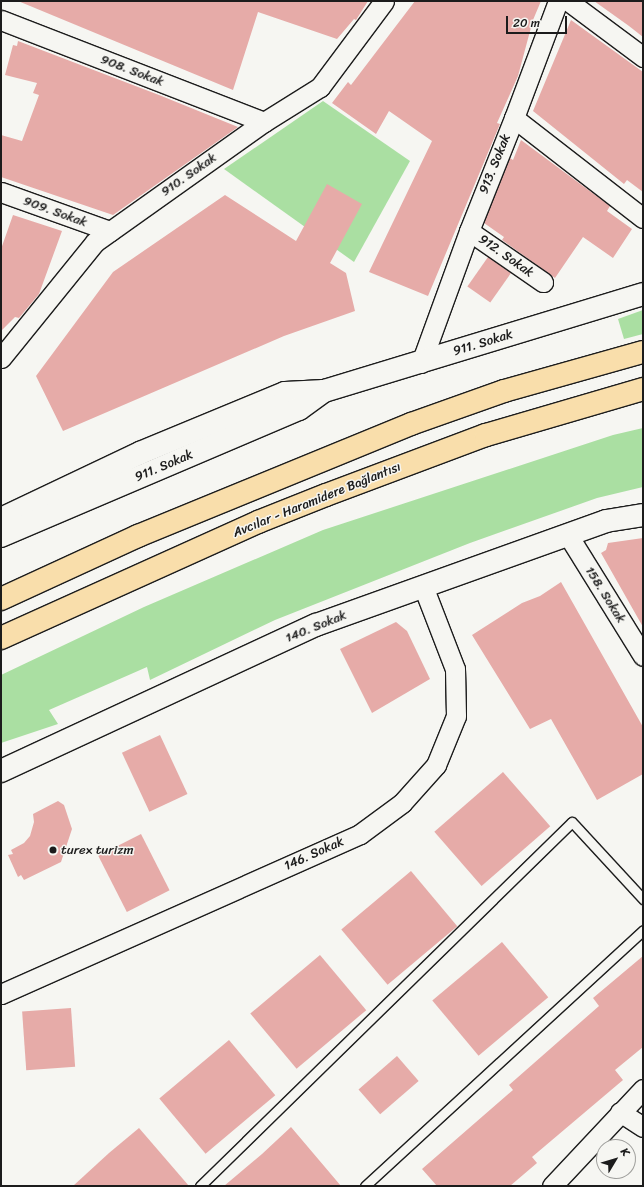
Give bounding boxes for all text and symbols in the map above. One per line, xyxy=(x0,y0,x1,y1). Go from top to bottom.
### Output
scale bar xyxy=(508,8,569,34)
text: 20 m xyxy=(513,12,540,34)
street label: 908. Sokak xyxy=(98,52,166,90)
street label: 913. Sokak xyxy=(476,132,514,196)
street label: 910. Sokak xyxy=(158,150,220,200)
street label: 909. Sokak xyxy=(21,193,89,231)
street label: 912. Sokak xyxy=(476,231,536,281)
street label: 911. Sokak xyxy=(451,327,515,359)
street label: 911. Sokak xyxy=(133,447,195,485)
street label: Avcılar - Haramidere Bağlantısı xyxy=(231,459,403,541)
street label: 158. Sokak xyxy=(581,564,629,626)
street label: 140. Sokak xyxy=(283,608,349,646)
street label: 146. Sokak xyxy=(282,834,346,874)
place label: turex turizm xyxy=(61,842,133,858)
marker: turex turizm xyxy=(48,845,58,855)
north arrow xyxy=(596,1139,636,1179)
text: K xyxy=(616,1143,635,1160)

